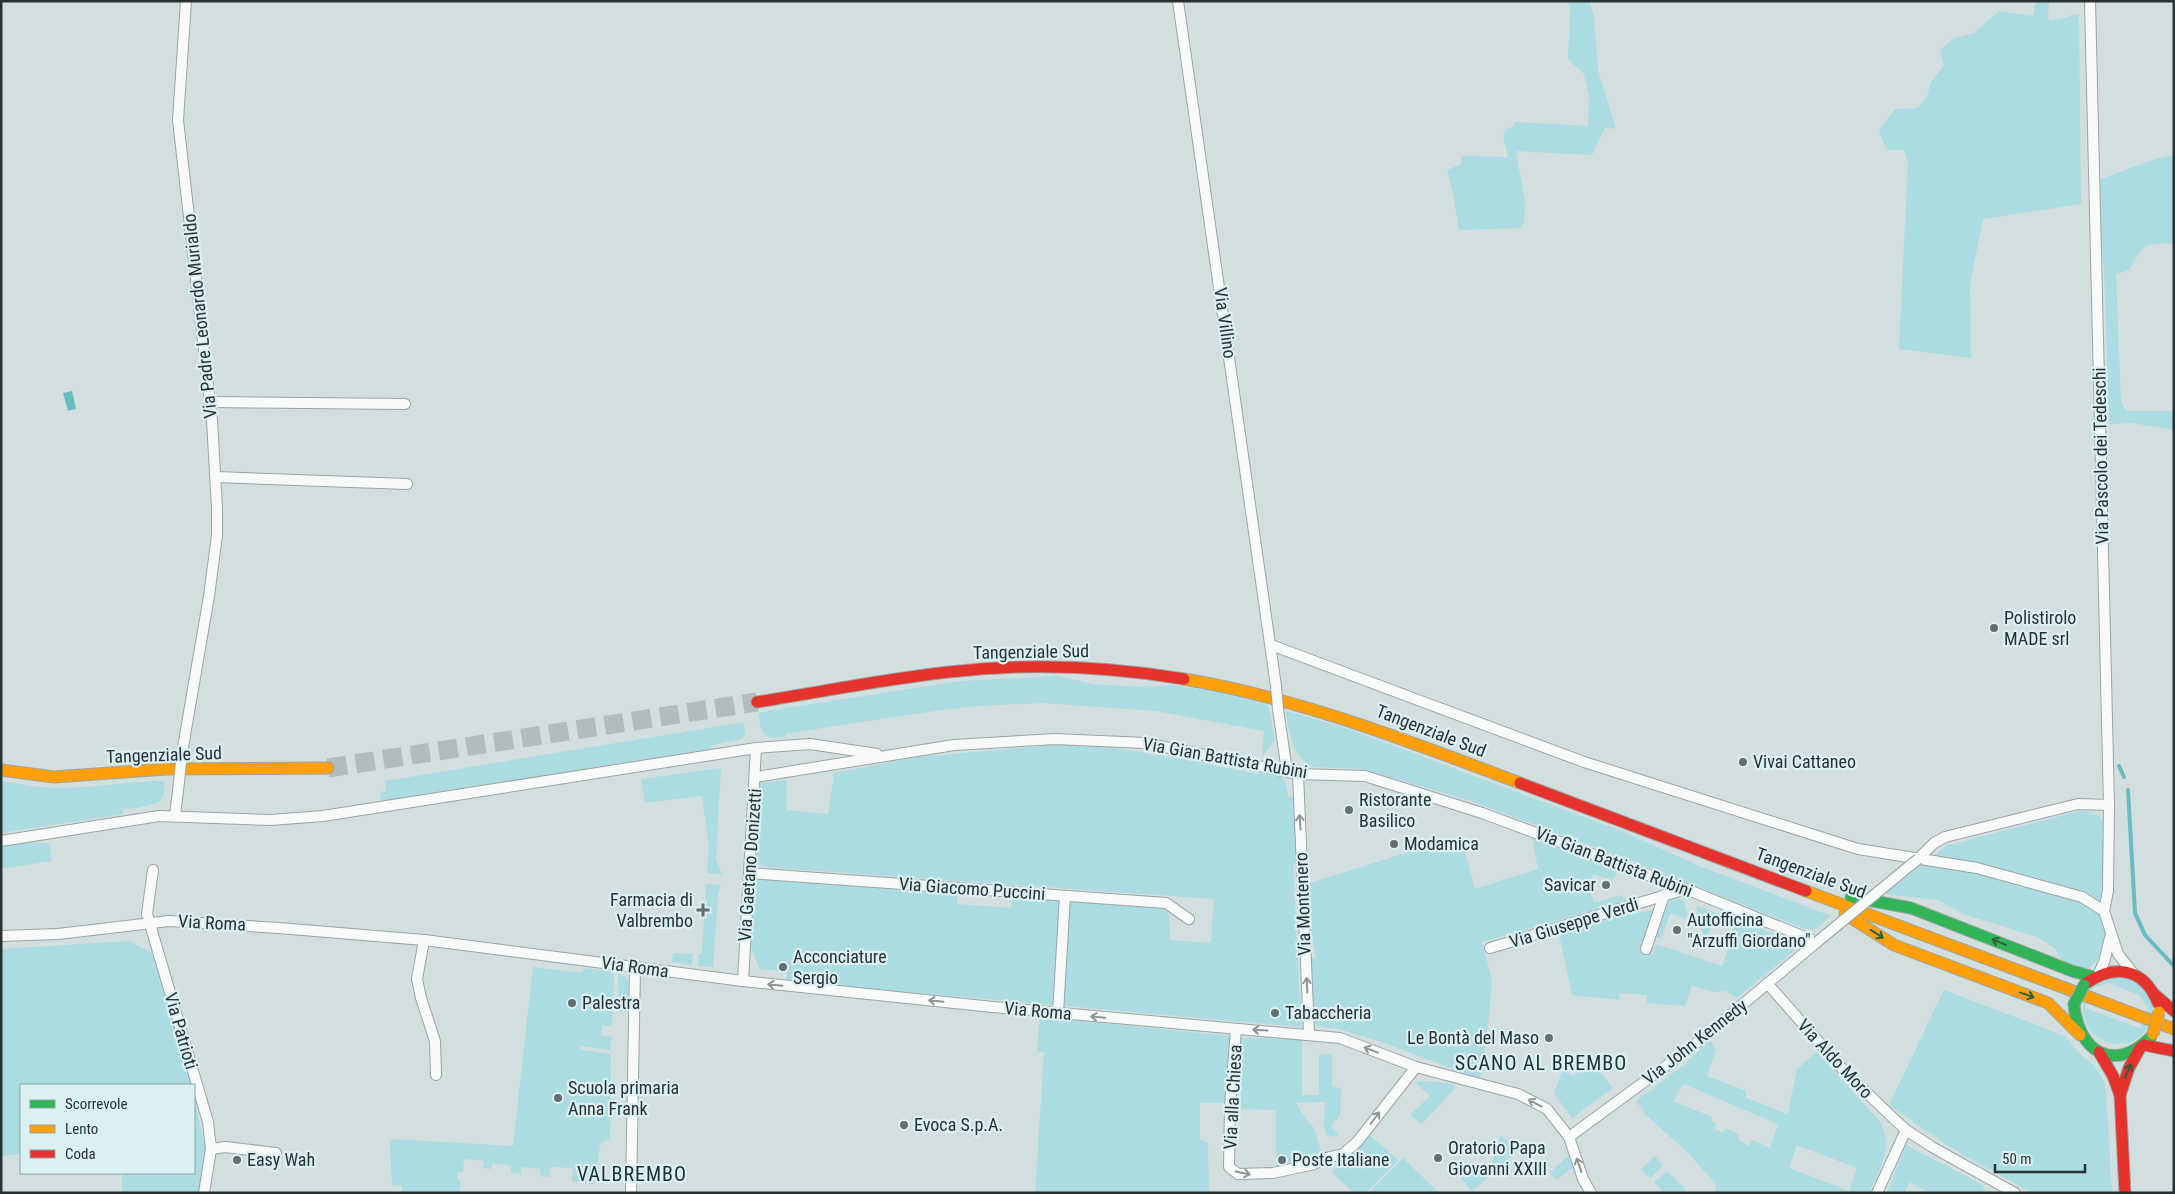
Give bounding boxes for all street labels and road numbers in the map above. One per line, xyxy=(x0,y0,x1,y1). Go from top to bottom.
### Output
street label: Via Padre Leonardo Murialdo xyxy=(178,213,221,419)
street label: Via Villino xyxy=(1210,286,1241,360)
street label: Via Pascolo dei Tedeschi xyxy=(2088,367,2113,545)
street label: Tangenziale Sud xyxy=(973,640,1089,663)
street label: Tangenziale Sud xyxy=(1373,700,1489,761)
street label: Via Gian Battista Rubini xyxy=(1141,733,1309,782)
street label: Tangenziale Sud xyxy=(106,742,222,767)
street label: Via Gaetano Donizetti xyxy=(734,788,765,942)
street label: Via Gian Battista Rubini xyxy=(1533,822,1696,901)
street label: Tangenziale Sud xyxy=(1753,843,1869,902)
street label: Via Montenero xyxy=(1290,852,1315,956)
street label: Via Giacomo Puccini xyxy=(898,873,1046,904)
street label: Via Giuseppe Verdi xyxy=(1507,893,1641,952)
street label: Via Roma xyxy=(178,910,246,935)
street label: Via Roma xyxy=(600,951,670,982)
street label: Via Patrioti xyxy=(161,990,202,1072)
street label: Via John Kennedy xyxy=(1638,994,1751,1089)
street label: Via Roma xyxy=(1003,997,1073,1024)
street label: Via Aldo Moro xyxy=(1793,1015,1877,1103)
street label: Via alla Chiesa xyxy=(1219,1044,1246,1150)

